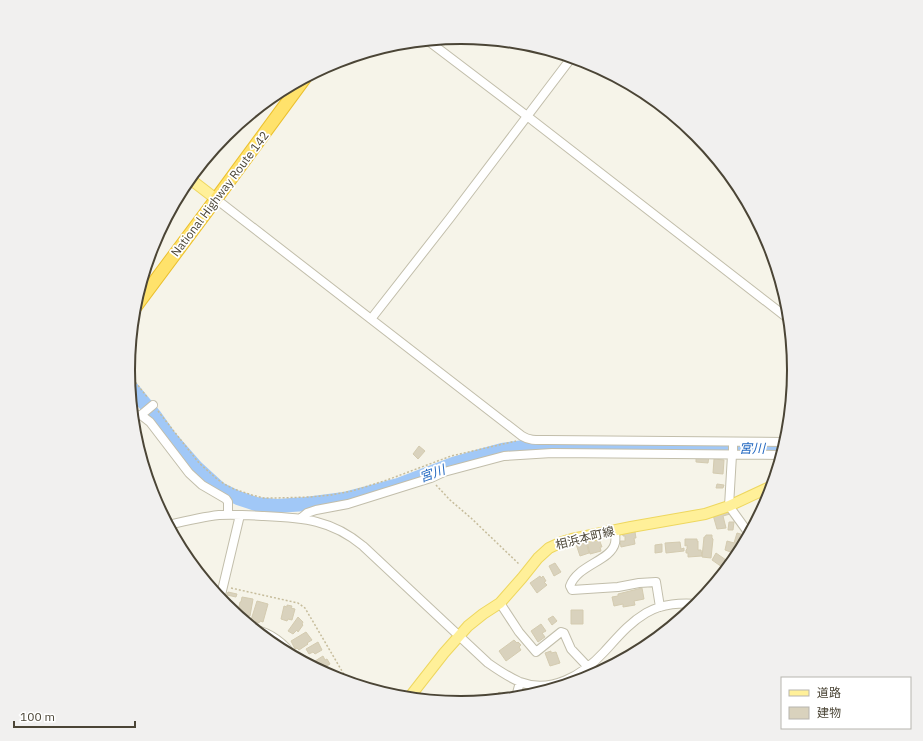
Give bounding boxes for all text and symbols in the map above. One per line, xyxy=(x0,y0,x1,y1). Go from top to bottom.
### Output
street label: National Highway Route 142 xyxy=(168,128,272,259)
water label: 宮川 xyxy=(739,440,767,457)
water label: 宮川 xyxy=(417,460,449,486)
street label: 相浜本町線 xyxy=(554,523,616,552)
legend xyxy=(781,677,911,729)
text: 道路 xyxy=(817,685,841,700)
scale bar xyxy=(14,703,135,729)
text: 建物 xyxy=(817,705,841,720)
text: 100 m xyxy=(20,709,55,724)

